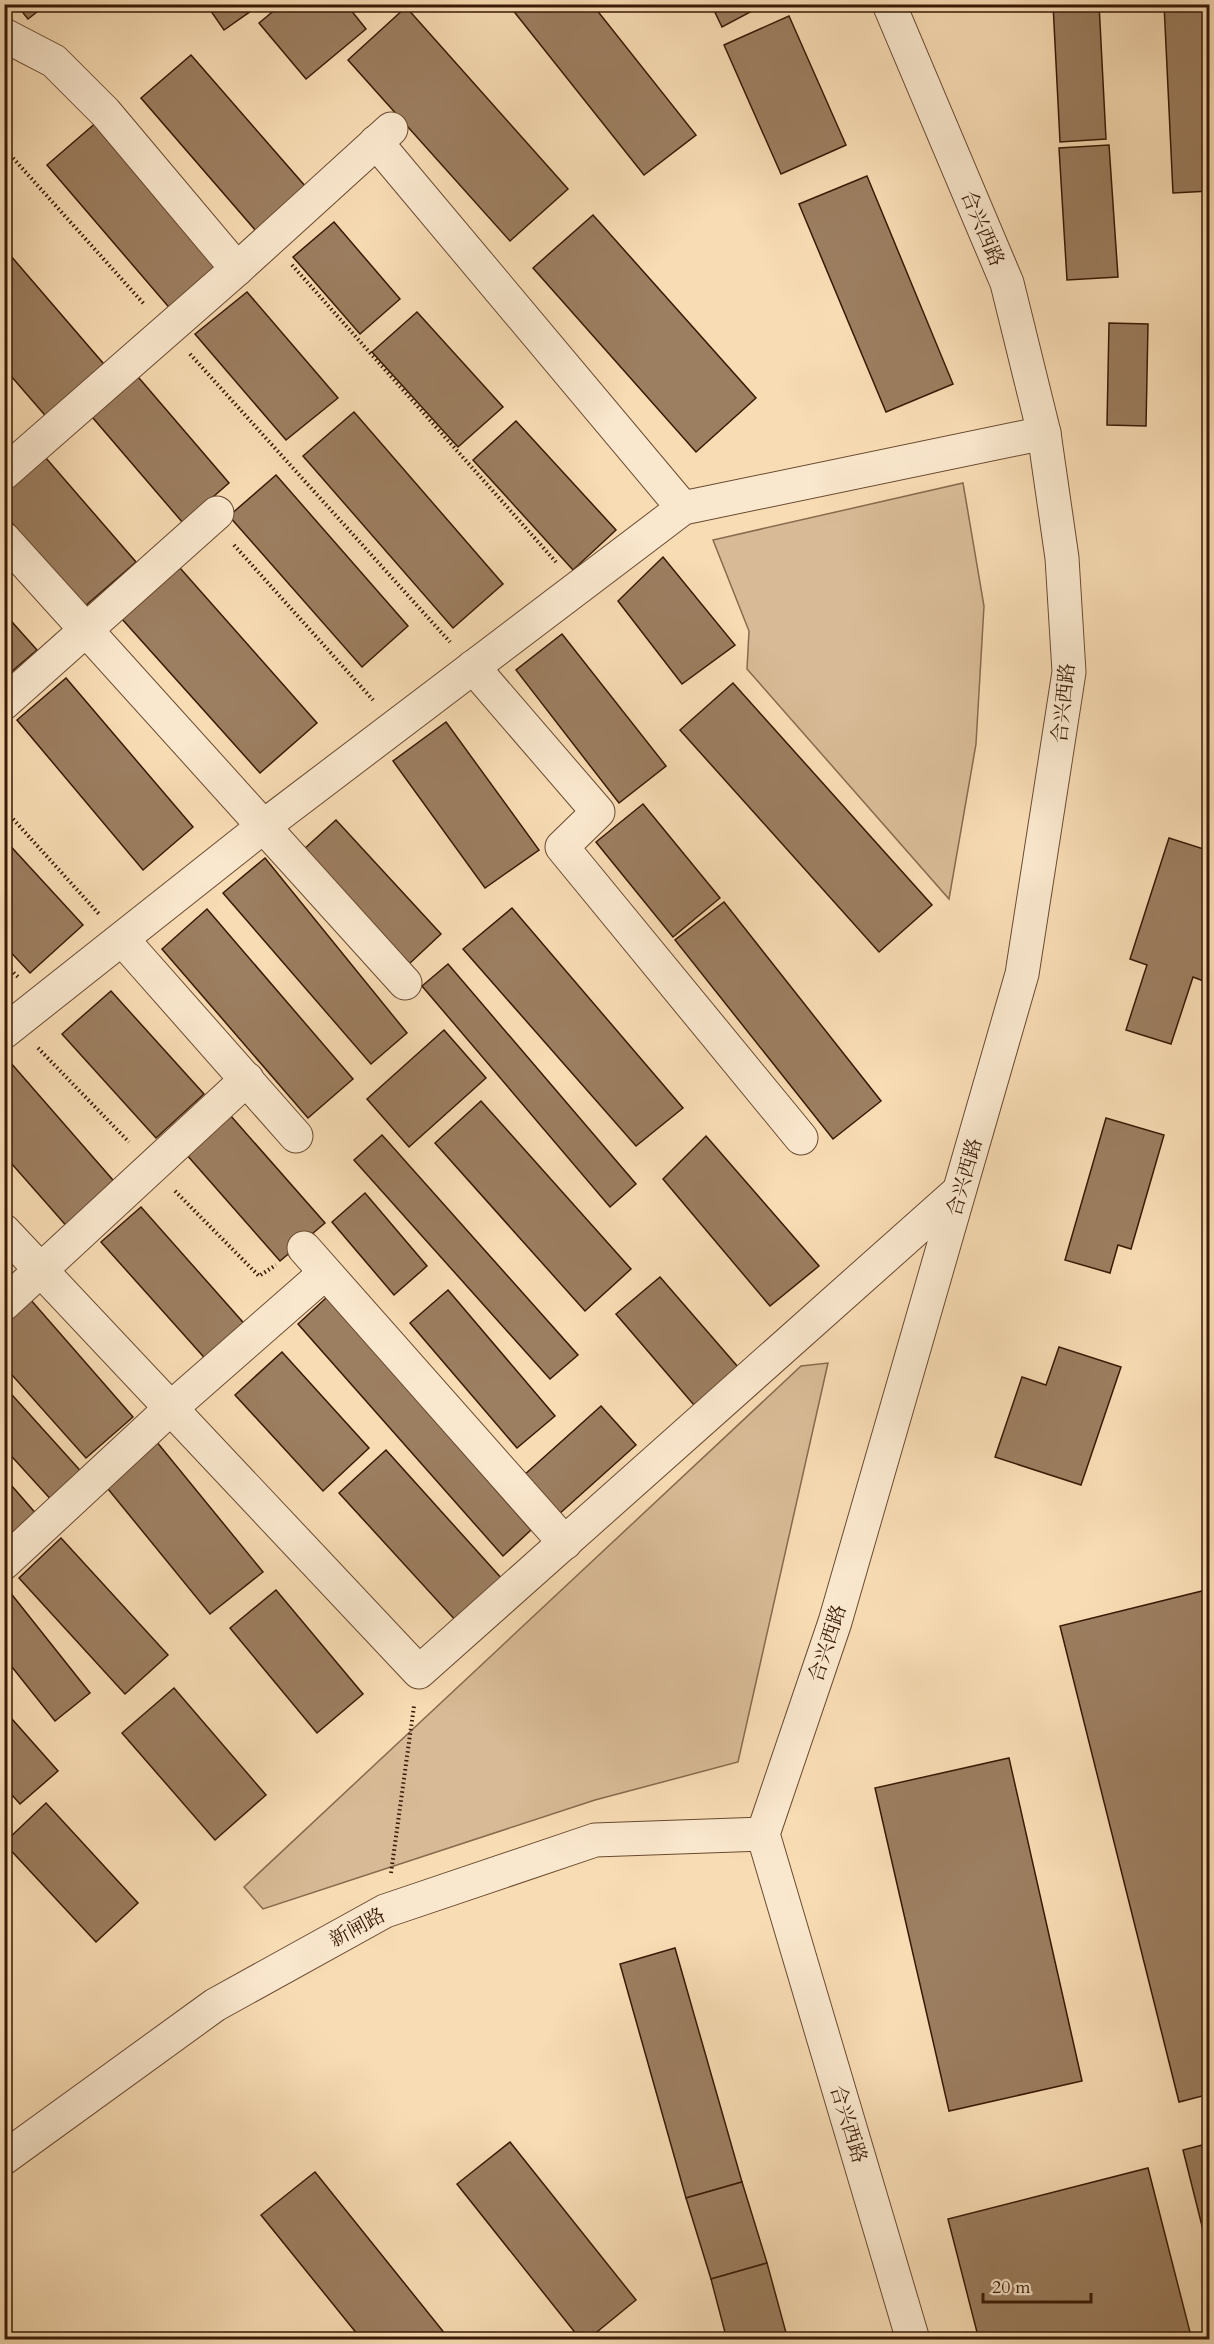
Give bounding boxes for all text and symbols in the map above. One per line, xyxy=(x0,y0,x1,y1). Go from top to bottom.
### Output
street label: 合兴西路 xyxy=(954,186,1011,270)
street label: 合兴西路 xyxy=(1046,662,1081,744)
street label: 合兴西路 xyxy=(940,1135,988,1219)
street label: 合兴西路 xyxy=(802,1601,853,1685)
street label: 新闸路 xyxy=(324,1901,390,1953)
street label: 合兴西路 xyxy=(824,2082,873,2166)
scale bar xyxy=(983,2266,1091,2304)
text: 20 m xyxy=(992,2275,1031,2300)

